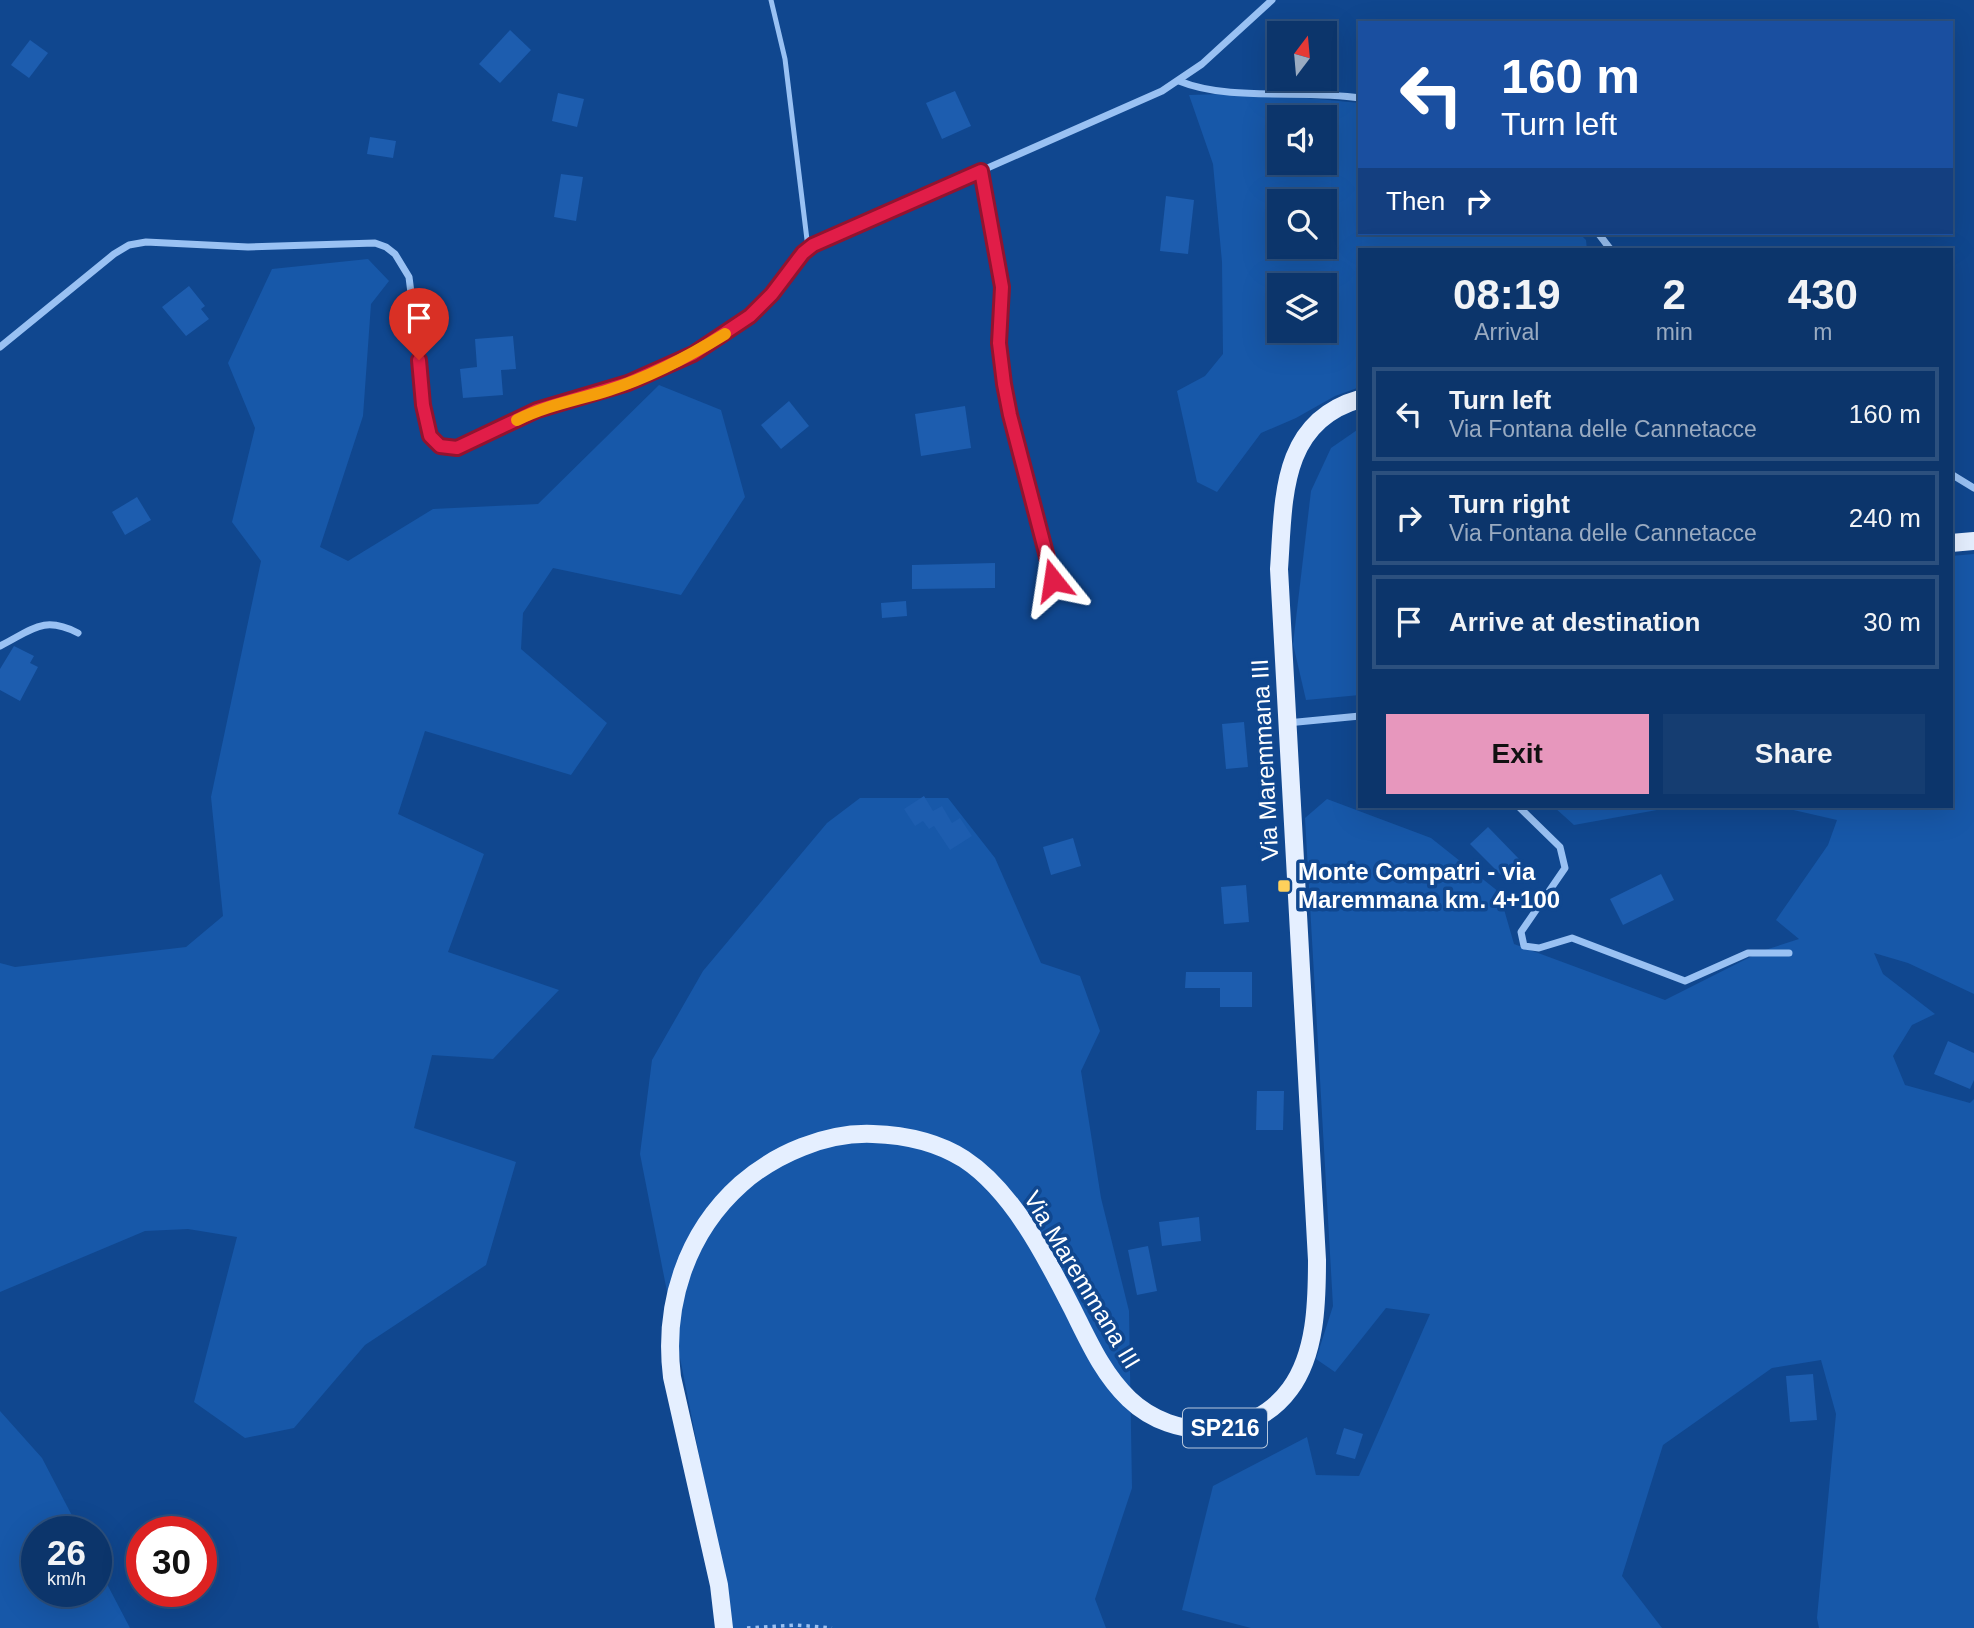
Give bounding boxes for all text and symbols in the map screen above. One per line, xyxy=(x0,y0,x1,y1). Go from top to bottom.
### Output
north arrow xyxy=(1267,21,1337,91)
map controls xyxy=(1267,21,1337,343)
icon: left xyxy=(1386,49,1477,140)
text: 160 m xyxy=(1501,49,1640,103)
button: sound xyxy=(1267,105,1337,175)
text: Turn left xyxy=(1501,106,1617,142)
icon: right xyxy=(1459,182,1497,220)
text: Then xyxy=(1386,186,1445,216)
button: search xyxy=(1267,189,1337,259)
text: 08:19 xyxy=(1453,271,1561,318)
text: 2 xyxy=(1662,271,1686,318)
text: 430 xyxy=(1788,271,1858,318)
button: layers xyxy=(1267,273,1337,343)
pin xyxy=(389,288,449,360)
icon: arrive xyxy=(400,299,438,337)
text: Arrival xyxy=(1474,319,1539,345)
text: min xyxy=(1656,319,1693,345)
text: m xyxy=(1813,319,1832,345)
text: Turn left xyxy=(1449,385,1551,415)
icon: left xyxy=(1390,395,1428,433)
text: 160 m xyxy=(1849,399,1921,429)
text: Via Fontana delle Cannetacce xyxy=(1449,416,1757,442)
text: Turn right xyxy=(1449,489,1570,519)
icon: right xyxy=(1390,499,1428,537)
text: 240 m xyxy=(1849,503,1921,533)
text: Via Fontana delle Cannetacce xyxy=(1449,520,1757,546)
position arrow xyxy=(1016,543,1090,617)
icon: arrive xyxy=(1390,603,1428,641)
text: Arrive at destination xyxy=(1449,607,1700,637)
text: 30 m xyxy=(1863,607,1921,637)
street label: Via Maremmana III xyxy=(1246,658,1283,862)
button: Exit xyxy=(1386,714,1649,794)
button: Share xyxy=(1663,714,1925,794)
place label: Monte Compatri - via Maremmana km. 4+100 xyxy=(1298,858,1560,913)
marker: Monte Compatri - via Maremmana km. 4+100 xyxy=(1276,878,1292,894)
street label: Via Maremmana III xyxy=(1019,1186,1146,1373)
road number: SP216 xyxy=(1183,1408,1267,1448)
speed limit sign: 30 xyxy=(126,1516,217,1607)
text: 26 xyxy=(47,1533,86,1572)
text: km/h xyxy=(47,1569,86,1589)

